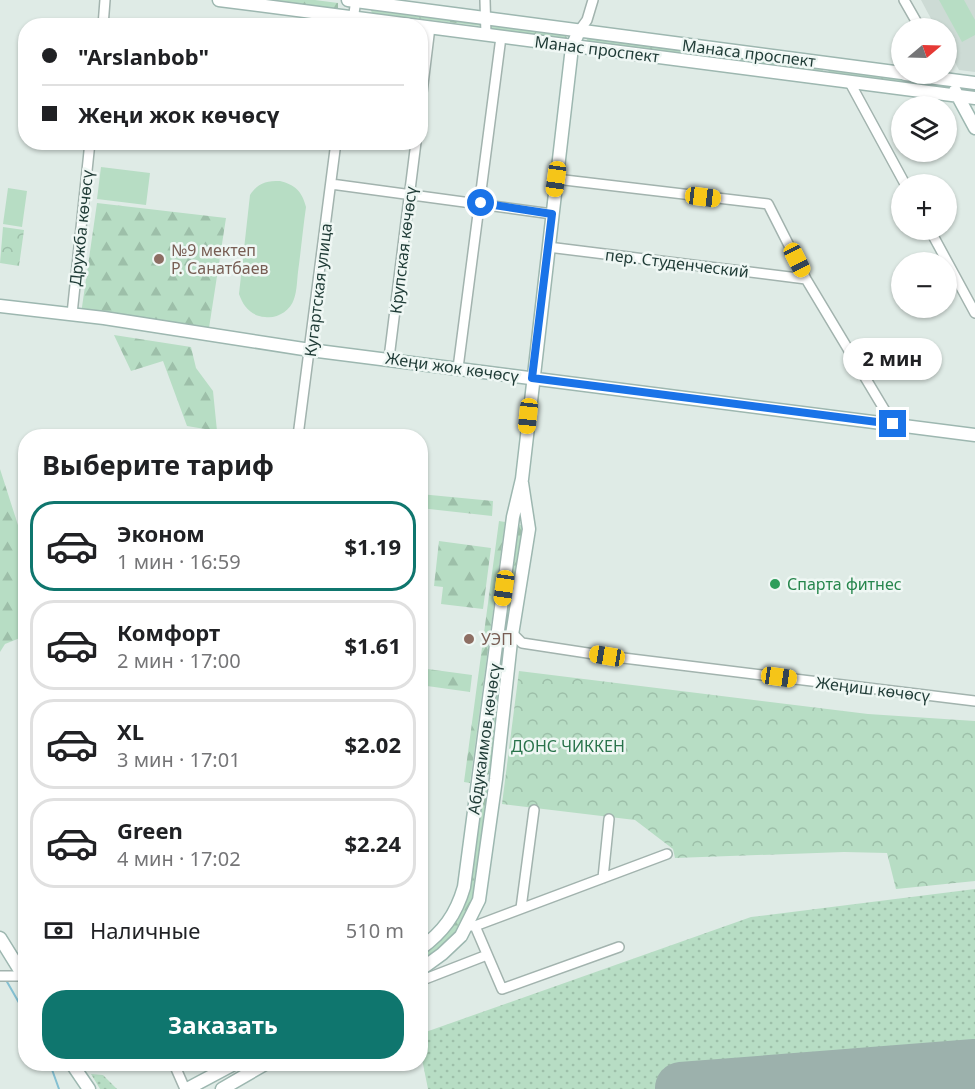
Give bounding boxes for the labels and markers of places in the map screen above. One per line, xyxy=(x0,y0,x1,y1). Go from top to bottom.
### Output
place label: №9 мектеп Р. Санатбаев xyxy=(171,239,268,279)
marker: №9 мектеп Р. Санатбаев xyxy=(152,252,166,266)
place label: Спарта фитнес xyxy=(787,573,902,595)
marker: Спарта фитнес xyxy=(768,577,782,591)
place label: УЭП xyxy=(481,628,513,650)
marker: УЭП xyxy=(462,632,476,646)

